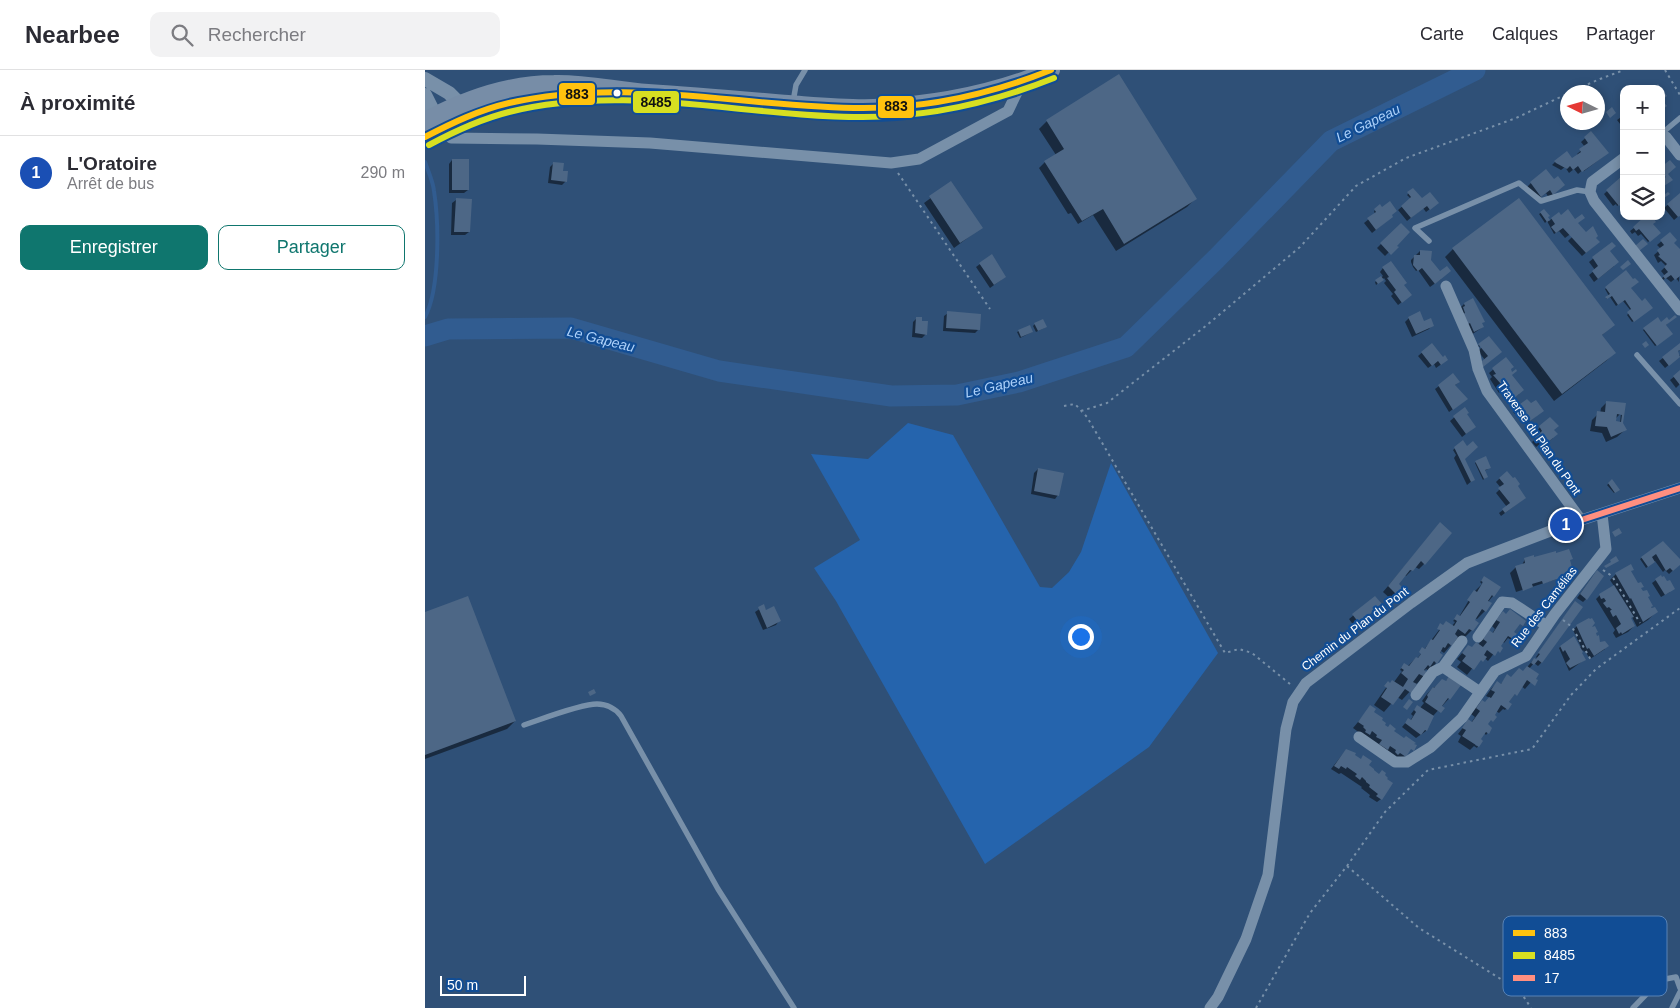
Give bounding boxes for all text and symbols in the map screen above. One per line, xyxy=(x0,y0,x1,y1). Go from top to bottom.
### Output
search box xyxy=(150,12,500,57)
text: Nearbee xyxy=(25,21,120,48)
icon: search xyxy=(168,21,196,49)
text: Rechercher xyxy=(208,24,306,45)
text: Carte xyxy=(1420,24,1464,44)
text: Calques xyxy=(1492,24,1558,44)
text: Partager xyxy=(1586,24,1655,44)
line badge: 883 xyxy=(558,82,596,106)
north arrow xyxy=(1560,85,1605,130)
map controls xyxy=(1620,85,1665,220)
button: + xyxy=(1620,85,1665,130)
text: 883 xyxy=(565,86,589,102)
unlabelled marker xyxy=(612,88,622,98)
line badge: 8485 xyxy=(632,90,680,114)
text: À proximité xyxy=(20,91,136,114)
text: 8485 xyxy=(640,94,672,110)
line badge: 883 xyxy=(877,95,915,119)
text: 883 xyxy=(884,98,908,114)
water label: Le Gapeau xyxy=(1333,101,1403,145)
button: − xyxy=(1620,130,1665,175)
text: L'Oratoire xyxy=(67,153,157,174)
text: 1 xyxy=(32,164,40,181)
text: 290 m xyxy=(361,164,405,181)
text: Arrêt de bus xyxy=(67,175,154,192)
button: layers xyxy=(1620,175,1665,220)
button: Enregistrer xyxy=(20,225,208,270)
button: Partager xyxy=(218,225,405,270)
water label: Le Gapeau xyxy=(565,323,637,355)
water label: Le Gapeau xyxy=(963,369,1035,401)
street label: Traverse du Plan du Pont xyxy=(1494,378,1584,498)
pin: 1 xyxy=(1550,506,1582,544)
street label: Rue des Camélias xyxy=(1508,564,1580,650)
street label: Chemin du Plan du Pont xyxy=(1299,584,1412,674)
your location xyxy=(1068,624,1094,650)
legend xyxy=(1503,916,1667,996)
text: 883 xyxy=(1544,925,1568,941)
text: 8485 xyxy=(1544,947,1575,963)
text: 17 xyxy=(1544,970,1560,986)
scale bar xyxy=(440,973,526,996)
text: 50 m xyxy=(447,977,478,993)

